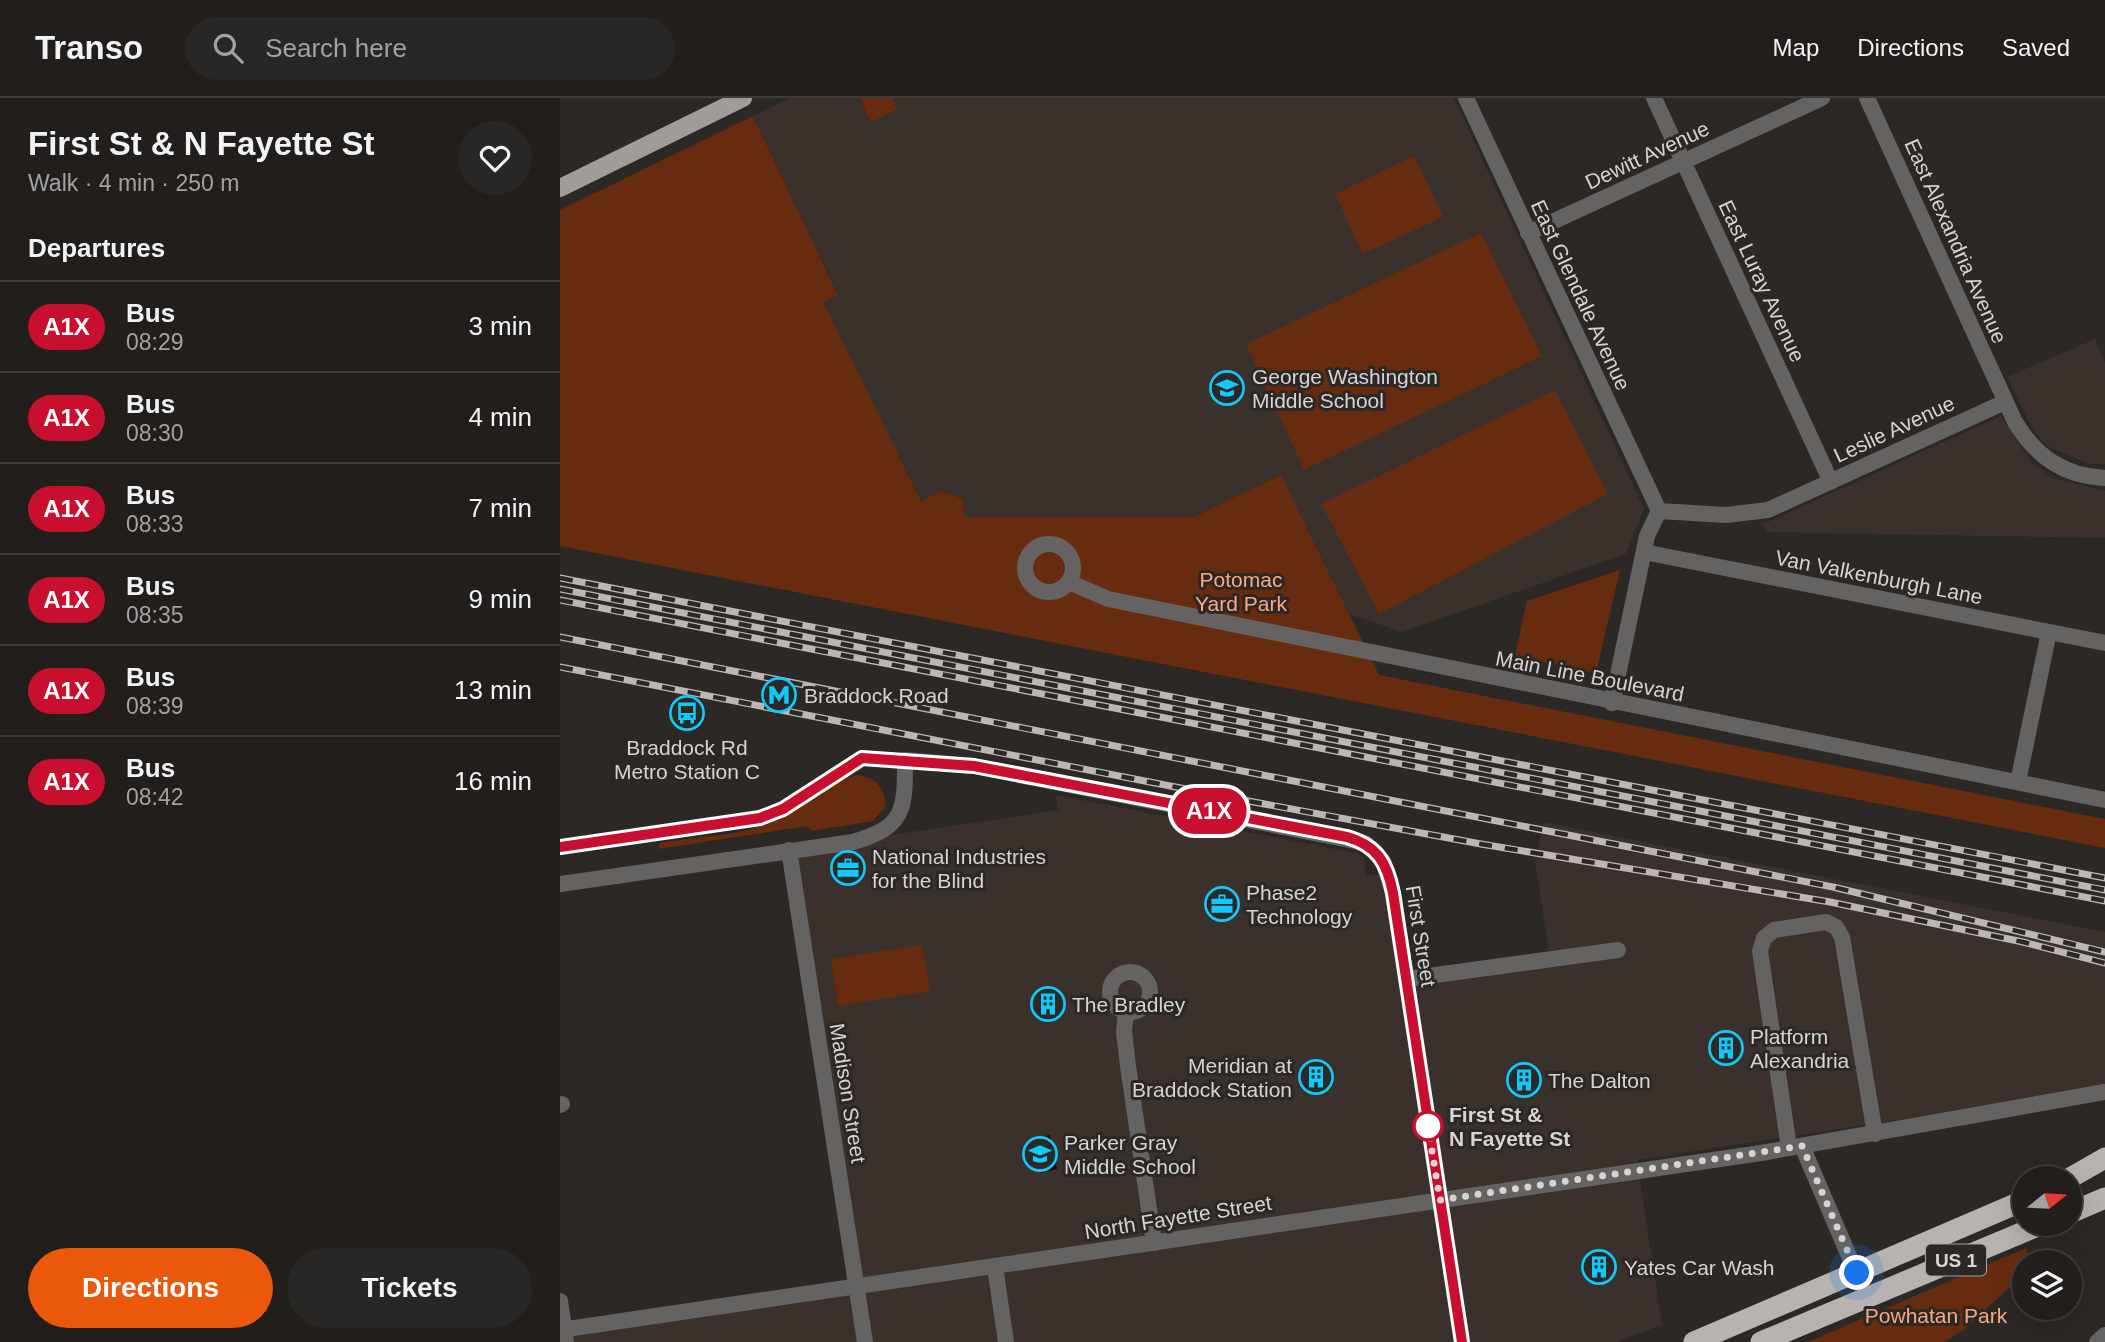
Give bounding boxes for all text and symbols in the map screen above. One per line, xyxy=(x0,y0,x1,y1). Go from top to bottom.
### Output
search box xyxy=(185,17,675,80)
text: Transo xyxy=(35,29,143,66)
icon: search xyxy=(209,29,247,67)
text: Search here xyxy=(265,33,407,63)
text: Map xyxy=(1773,34,1819,61)
text: Directions xyxy=(1857,34,1964,61)
text: Saved xyxy=(2002,34,2070,61)
street label: Dewitt Avenue xyxy=(1581,116,1713,194)
button: heart xyxy=(458,121,532,195)
text: First St & N Fayette St xyxy=(28,125,375,162)
street label: East Alexandria Avenue xyxy=(1900,135,2012,347)
text: Walk · 4 min · 250 m xyxy=(28,170,239,196)
street label: East Glendale Avenue xyxy=(1527,196,1635,394)
street label: East Luray Avenue xyxy=(1714,196,1810,366)
text: Departures xyxy=(28,233,165,263)
text: Bus xyxy=(126,298,175,328)
text: 3 min xyxy=(468,311,532,341)
text: A1X xyxy=(43,313,90,340)
text: 08:29 xyxy=(126,329,184,355)
place label: George Washington Middle School xyxy=(1252,365,1438,412)
school or university icon: George Washington Middle School xyxy=(1208,369,1246,407)
text: Bus xyxy=(126,389,175,419)
street label: Leslie Avenue xyxy=(1830,391,1958,467)
text: 4 min xyxy=(468,402,532,432)
text: A1X xyxy=(43,404,90,431)
text: 08:30 xyxy=(126,420,184,446)
text: Bus xyxy=(126,480,175,510)
text: 7 min xyxy=(468,493,532,523)
text: A1X xyxy=(43,495,90,522)
text: 08:33 xyxy=(126,511,184,537)
street label: Van Valkenburgh Lane xyxy=(1773,546,1985,608)
park label: Potomac Yard Park xyxy=(1195,568,1287,615)
text: Bus xyxy=(126,571,175,601)
text: 9 min xyxy=(468,584,532,614)
text: A1X xyxy=(43,586,90,613)
text: 08:35 xyxy=(126,602,184,628)
street label: Main Line Boulevard xyxy=(1494,646,1686,706)
text: Bus xyxy=(126,662,175,692)
text: 13 min xyxy=(454,675,532,705)
metro station icon: Braddock Road xyxy=(760,676,798,714)
text: A1X xyxy=(43,677,90,704)
place label: Braddock Road xyxy=(804,684,949,707)
text: 08:39 xyxy=(126,693,184,719)
bus stop icon: Braddock Rd Metro Station C xyxy=(668,694,706,732)
place label: Braddock Rd Metro Station C xyxy=(614,736,760,783)
text: Bus xyxy=(126,753,175,783)
text: 16 min xyxy=(454,766,532,796)
text: A1X xyxy=(43,768,90,795)
text: 08:42 xyxy=(126,784,184,810)
line badge: A1X xyxy=(1169,788,1249,834)
text: A1X xyxy=(1186,797,1232,824)
place label: National Industries for the Blind xyxy=(872,845,1046,892)
office icon: National Industries for the Blind xyxy=(829,849,867,887)
place label: Phase2 Technology xyxy=(1246,881,1353,928)
street label: First Street xyxy=(1402,883,1440,989)
office icon: Phase2 Technology xyxy=(1203,885,1241,923)
building icon: The Bradley xyxy=(1029,985,1067,1023)
place label: The Bradley xyxy=(1072,993,1186,1016)
street label: Madison Street xyxy=(826,1021,870,1165)
place label: Platform Alexandria xyxy=(1750,1025,1850,1072)
building icon: Platform Alexandria xyxy=(1707,1029,1745,1067)
place label: Meridian at Braddock Station xyxy=(1132,1054,1292,1101)
building icon: Meridian at Braddock Station xyxy=(1297,1058,1335,1096)
building icon: The Dalton xyxy=(1505,1061,1543,1099)
place label: The Dalton xyxy=(1548,1069,1651,1092)
place label: First St & N Fayette St xyxy=(1449,1103,1570,1150)
marker: First St & N Fayette St xyxy=(1413,1111,1443,1141)
place label: Parker Gray Middle School xyxy=(1064,1131,1196,1178)
school or university icon: Parker Gray Middle School xyxy=(1021,1135,1059,1173)
north arrow xyxy=(2012,1166,2082,1236)
map controls xyxy=(2012,1166,2082,1320)
street label: North Fayette Street xyxy=(1083,1191,1273,1243)
road number: US 1 xyxy=(1926,1244,1986,1276)
button: Directions xyxy=(28,1248,273,1328)
button: Tickets xyxy=(287,1248,532,1328)
building icon: Yates Car Wash xyxy=(1580,1248,1618,1286)
button: layers xyxy=(2012,1250,2082,1320)
your location xyxy=(1839,1255,1874,1290)
place label: Yates Car Wash xyxy=(1624,1256,1775,1279)
park label: Powhatan Park xyxy=(1865,1304,2008,1327)

